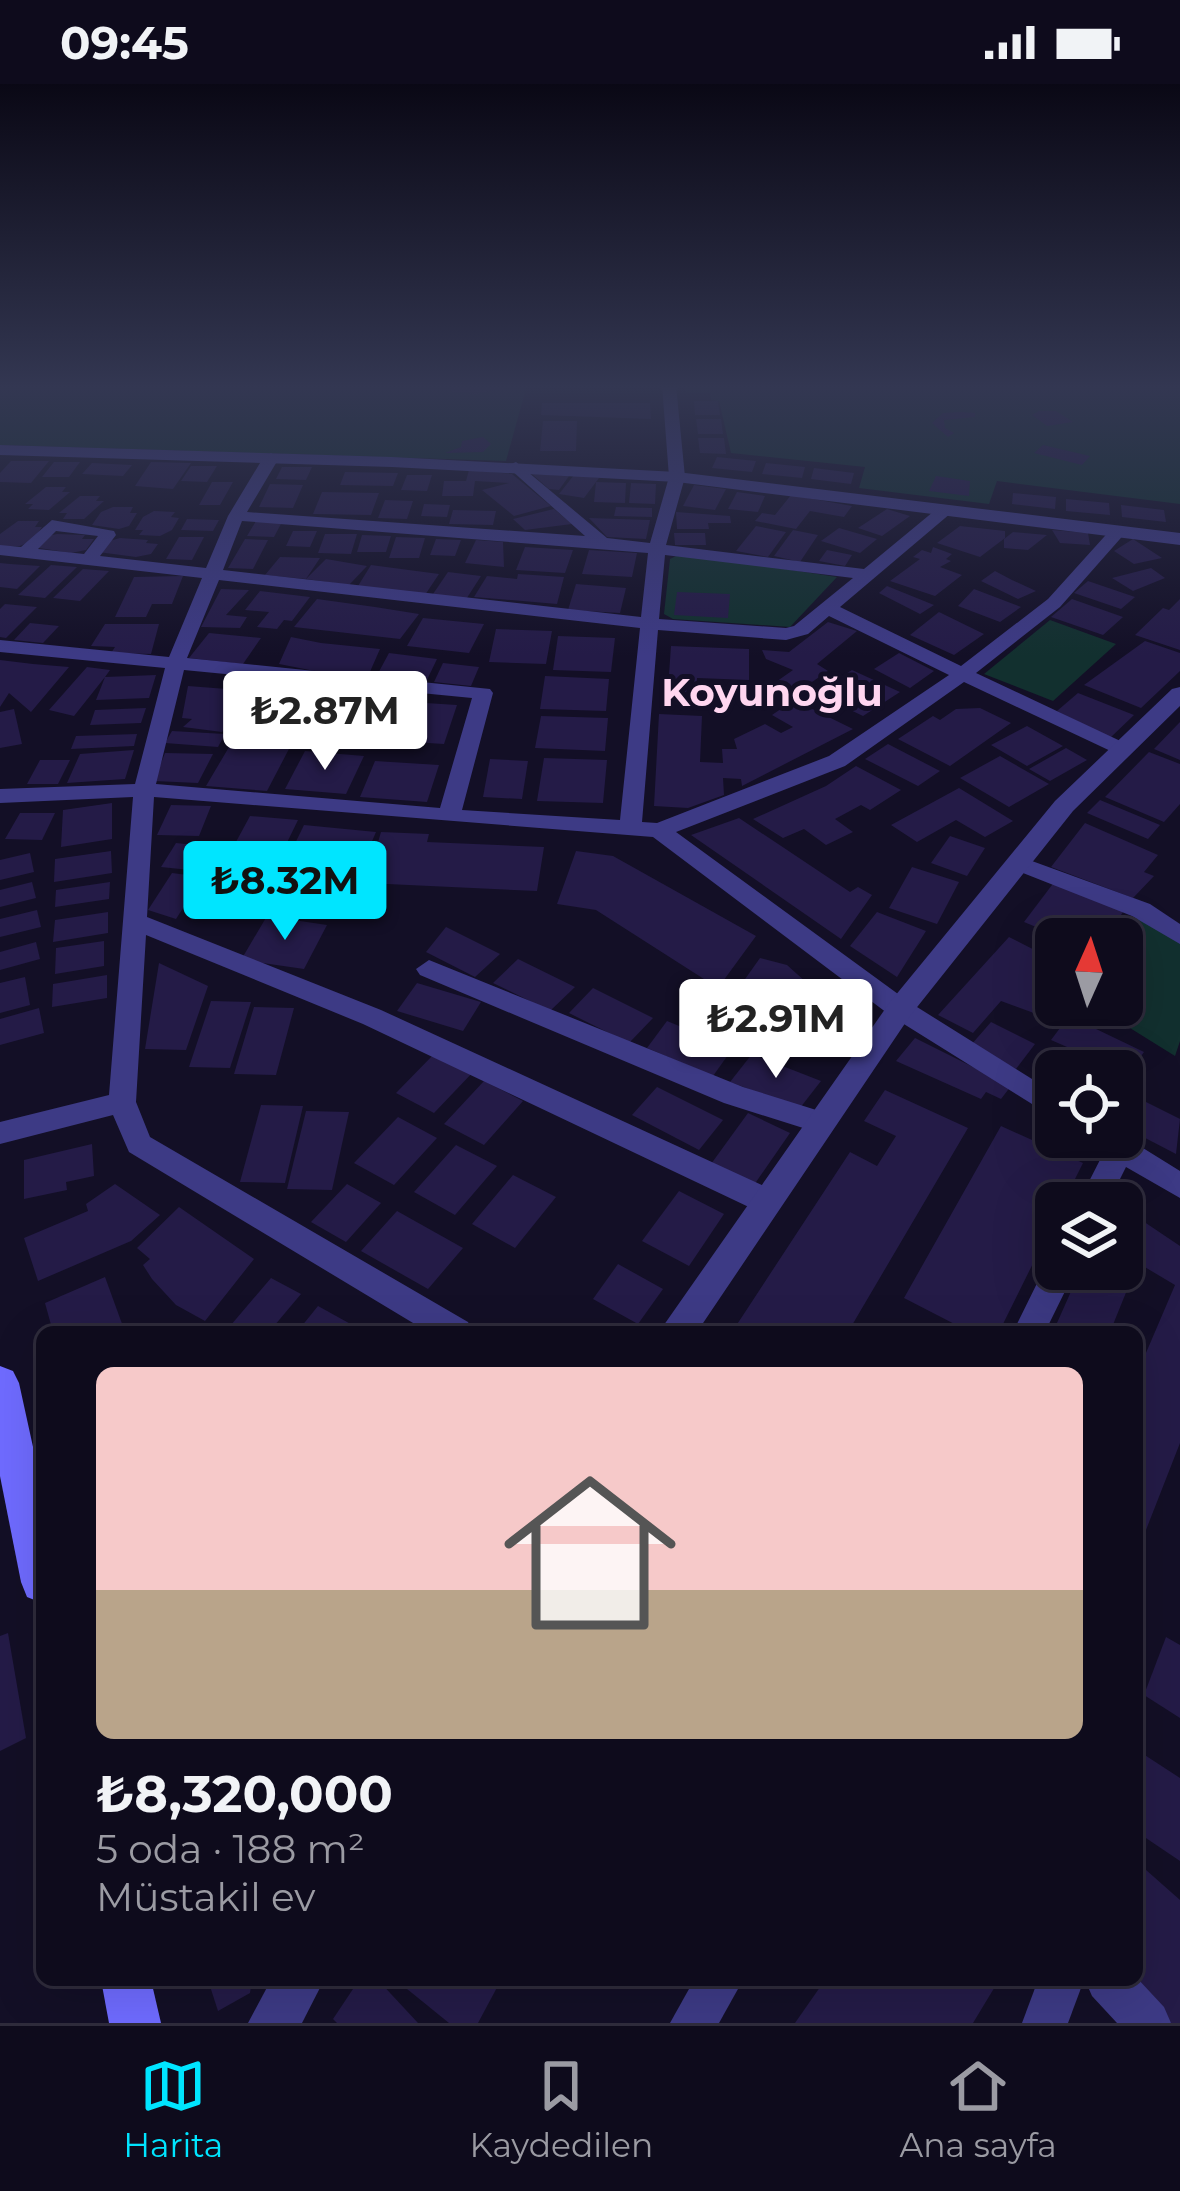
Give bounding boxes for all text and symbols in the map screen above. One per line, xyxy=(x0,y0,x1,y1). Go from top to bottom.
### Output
text: 09:45 xyxy=(60,15,189,70)
district label: Koyunoğlu xyxy=(661,668,883,716)
pin: ₺2.87M xyxy=(227,671,423,773)
text: ₺2.87M xyxy=(250,686,400,734)
pin: ₺8.32M xyxy=(187,841,383,943)
text: ₺8.32M xyxy=(210,856,360,904)
north arrow xyxy=(1035,918,1143,1026)
map controls xyxy=(1035,918,1143,1290)
pin: ₺2.91M xyxy=(678,979,874,1081)
text: ₺2.91M xyxy=(706,994,846,1042)
button: locate xyxy=(1035,1050,1143,1158)
button: layers xyxy=(1035,1182,1143,1290)
icon: home xyxy=(482,1445,698,1661)
text: ₺8,320,000 xyxy=(96,1763,393,1825)
text: 5 oda · 188 m² xyxy=(96,1825,365,1873)
text: Müstakil ev xyxy=(96,1873,315,1921)
tab: Harita xyxy=(123,2053,223,2165)
tab: Kaydedilen xyxy=(469,2053,653,2165)
tab: Ana sayfa xyxy=(900,2053,1057,2165)

